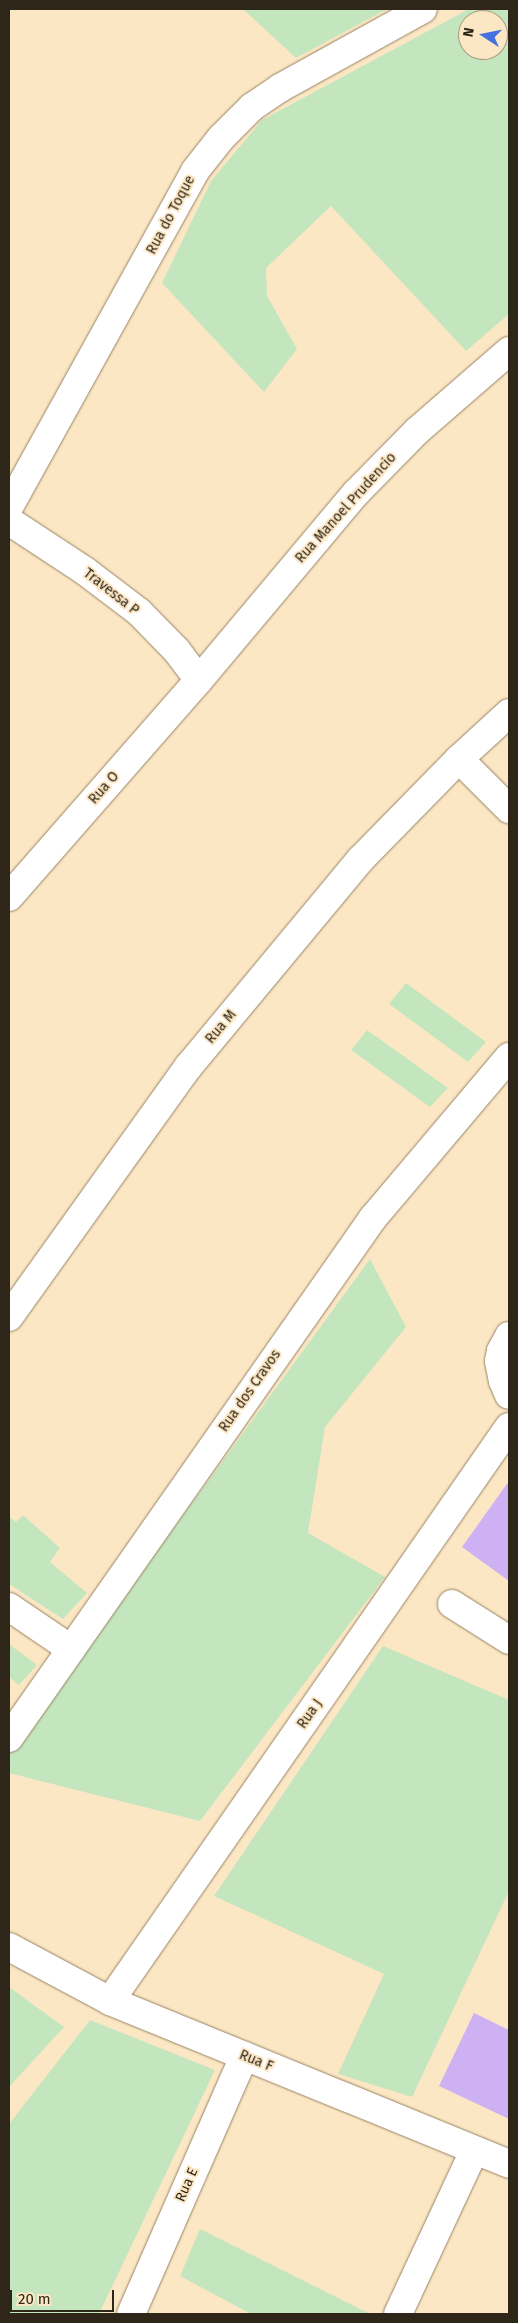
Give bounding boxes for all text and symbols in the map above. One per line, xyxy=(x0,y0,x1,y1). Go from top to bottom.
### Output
north arrow xyxy=(458,10,508,60)
text: N xyxy=(460,26,478,38)
street label: Rua do Toque xyxy=(143,173,199,257)
street label: Rua Manoel Prudencio xyxy=(292,449,400,567)
street label: Travessa P xyxy=(80,565,142,619)
street label: Rua O xyxy=(85,768,123,808)
street label: Rua M xyxy=(202,1007,240,1047)
street label: Rua dos Cravos xyxy=(216,1347,284,1435)
street label: Rua J xyxy=(294,1696,326,1732)
street label: Rua F xyxy=(237,2047,275,2075)
street label: Rua E xyxy=(172,2165,202,2205)
scale bar xyxy=(12,2280,116,2312)
text: 20 m xyxy=(18,2290,51,2308)

